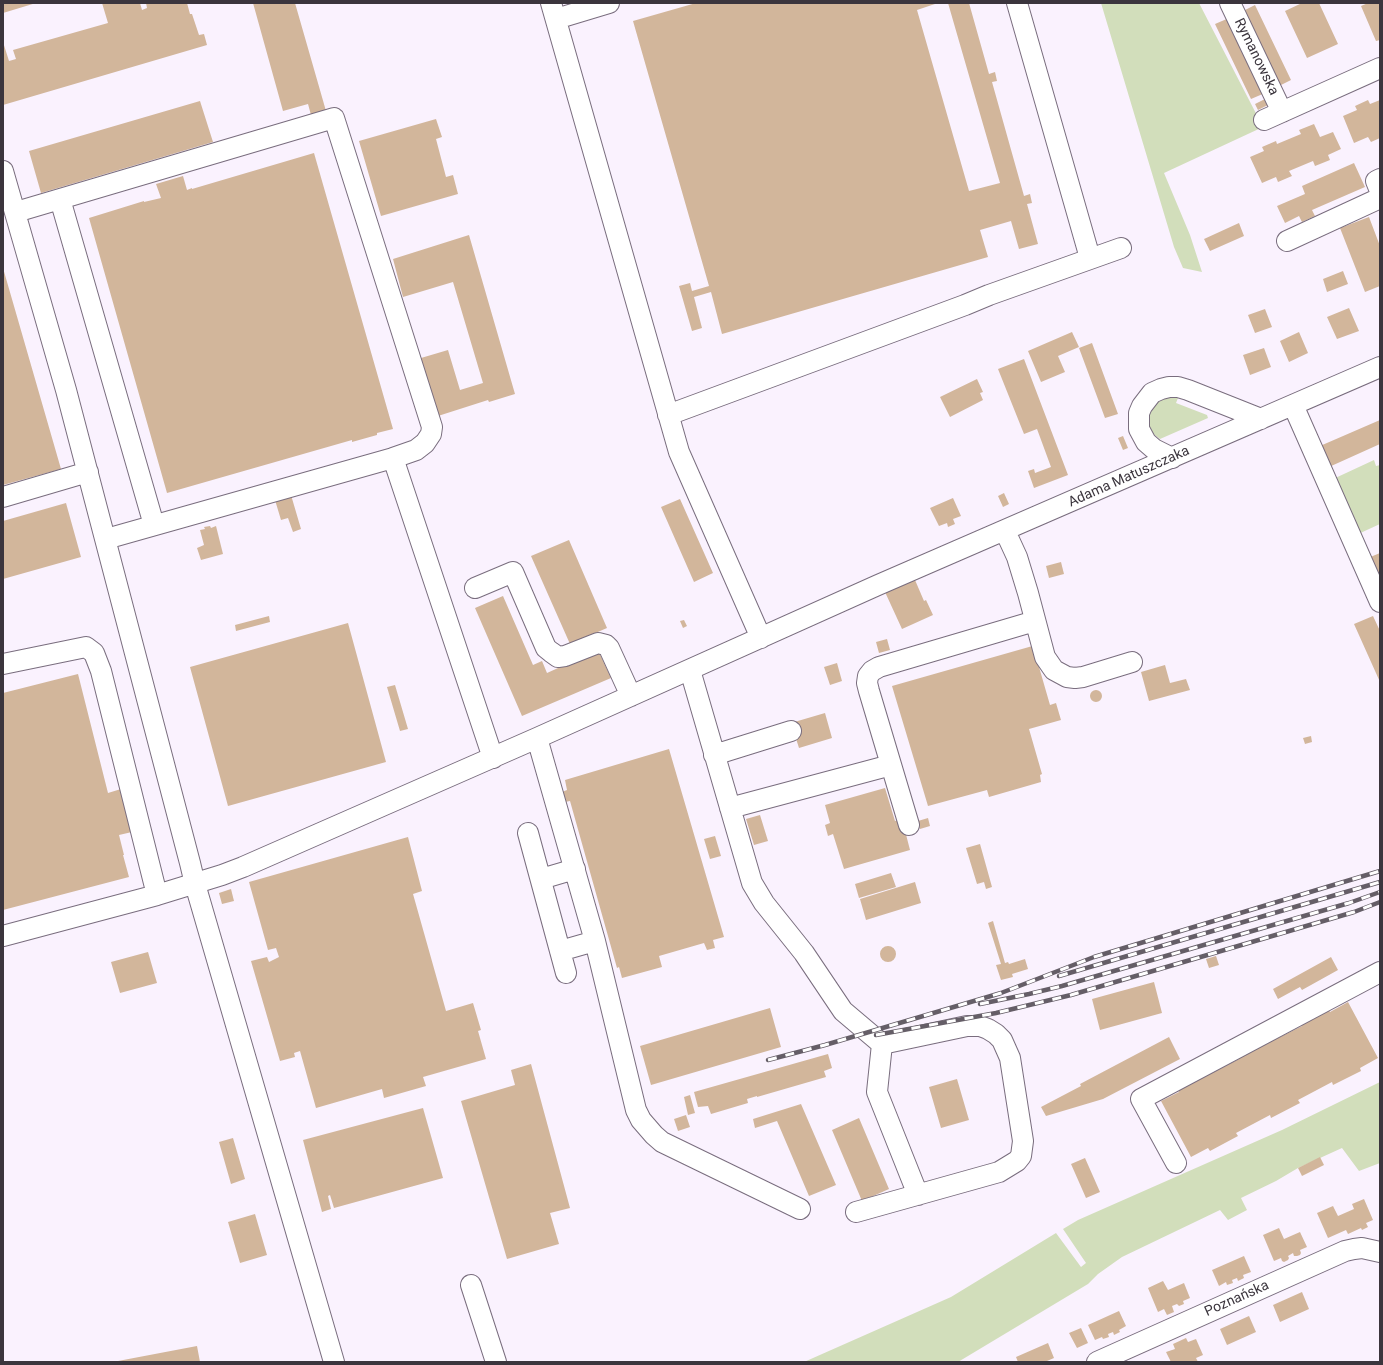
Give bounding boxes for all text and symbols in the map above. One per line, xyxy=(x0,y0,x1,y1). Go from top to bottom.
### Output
street label: Rymanowska xyxy=(1230,16,1282,98)
street label: Adama Matuszczaka xyxy=(1066,443,1192,511)
street label: Poznańska xyxy=(1202,1277,1272,1321)

